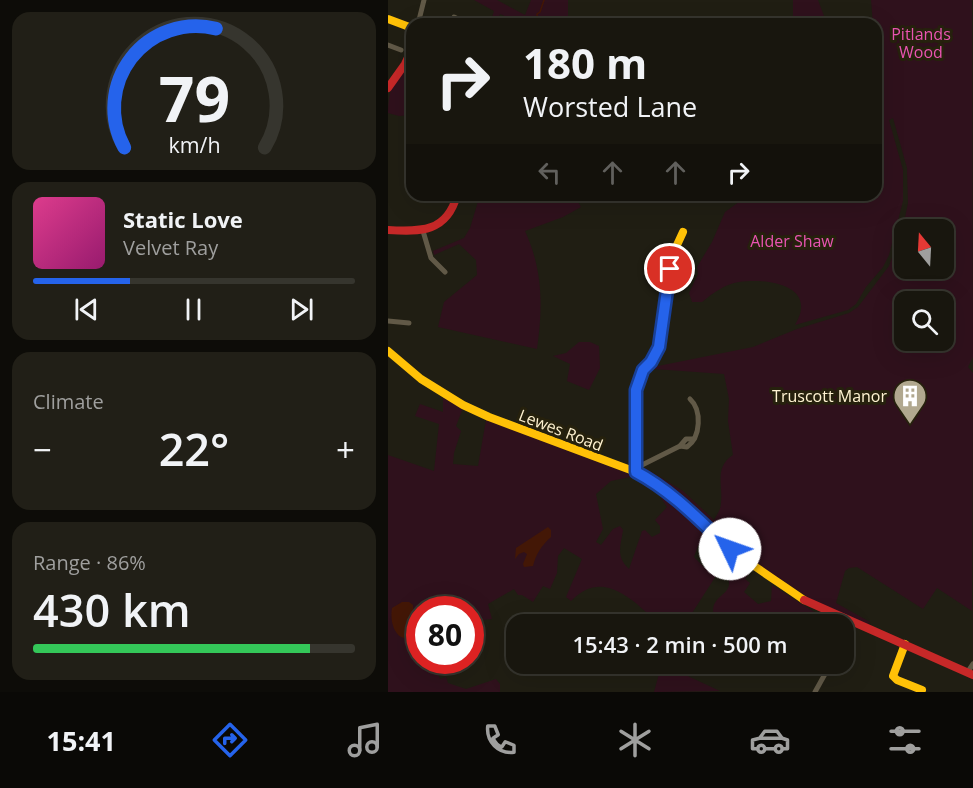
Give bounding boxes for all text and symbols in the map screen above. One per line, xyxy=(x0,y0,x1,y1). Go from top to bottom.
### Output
park label: Pitlands Wood xyxy=(891,23,951,63)
text: 180 m xyxy=(523,34,647,91)
icon: right xyxy=(424,42,502,120)
text: 79 xyxy=(158,55,230,140)
text: Worsted Lane xyxy=(523,88,697,125)
text: km/h xyxy=(168,130,220,159)
icon: left xyxy=(533,156,566,189)
icon: ahead xyxy=(596,156,629,189)
icon: ahead xyxy=(659,156,692,189)
icon: right xyxy=(722,156,755,189)
text: Static Love xyxy=(123,204,243,234)
north arrow xyxy=(894,219,954,279)
map controls xyxy=(894,219,954,351)
park label: Alder Shaw xyxy=(750,230,834,252)
text: Velvet Ray xyxy=(123,234,218,261)
pin xyxy=(644,243,695,294)
icon: arrive xyxy=(653,252,686,285)
button: search xyxy=(894,291,954,351)
icon: previous xyxy=(70,293,103,326)
icon: pause xyxy=(177,293,210,326)
icon: next xyxy=(285,293,318,326)
building icon: Truscott Manor xyxy=(892,378,928,425)
place label: Truscott Manor xyxy=(772,385,887,407)
text: Climate xyxy=(33,388,104,415)
street label: Lewes Road xyxy=(516,404,606,456)
text: 22° xyxy=(159,418,229,479)
text: − xyxy=(33,427,52,472)
text: + xyxy=(336,427,355,472)
position arrow xyxy=(698,517,762,581)
text: Range · 86% xyxy=(33,549,146,576)
text: 430 km xyxy=(33,579,191,640)
speed limit sign: 80 xyxy=(406,596,484,674)
text: 15:43 · 2 min · 500 m xyxy=(572,629,788,659)
icon: directions xyxy=(209,719,251,761)
icon: music xyxy=(344,719,386,761)
icon: phone xyxy=(479,719,521,761)
icon: climate xyxy=(614,719,656,761)
icon: car xyxy=(749,719,791,761)
icon: filters xyxy=(884,719,926,761)
text: 15:41 xyxy=(47,722,116,759)

